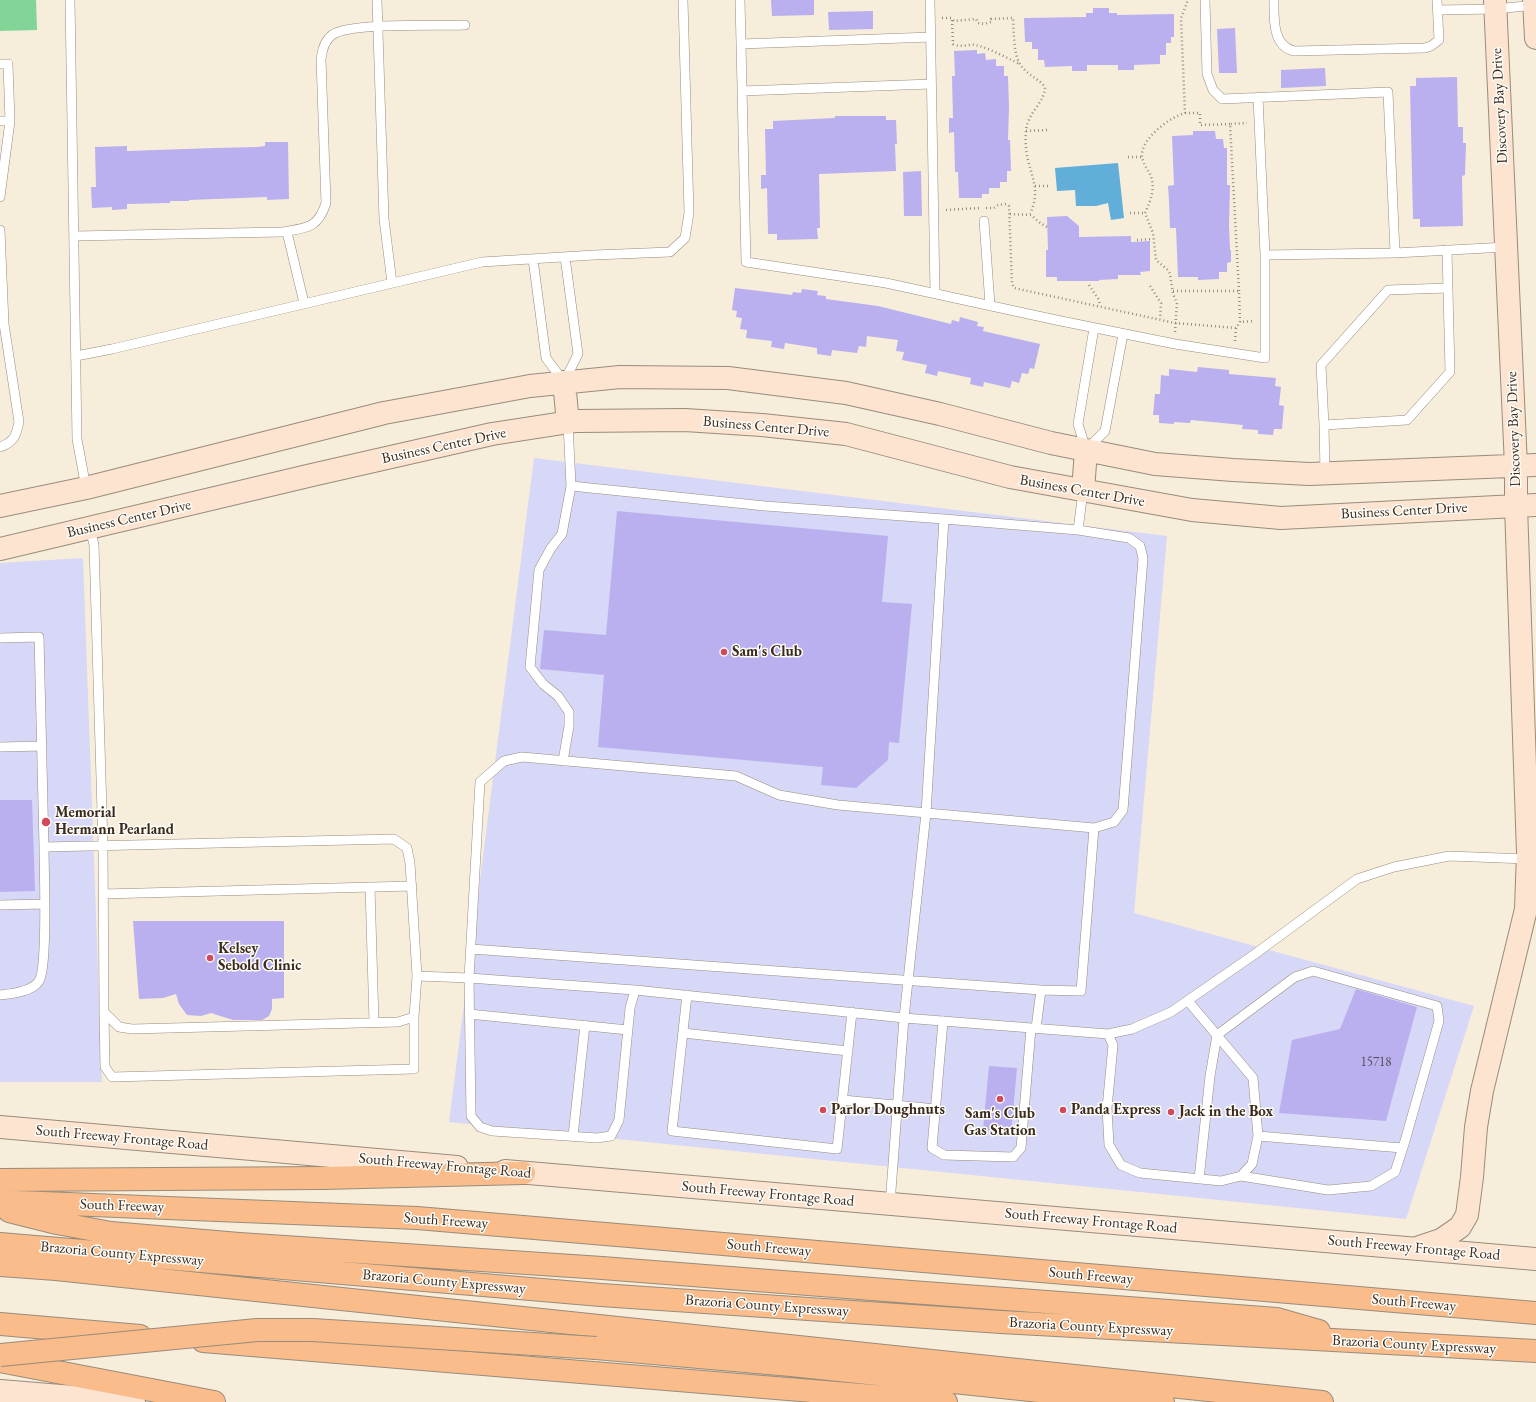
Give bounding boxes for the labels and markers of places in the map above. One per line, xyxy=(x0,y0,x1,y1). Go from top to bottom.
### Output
place label: Sam's Club xyxy=(732,643,802,661)
marker: Sam's Club xyxy=(719,647,729,657)
place label: Memorial Hermann Pearland xyxy=(55,804,174,839)
marker: Memorial Hermann Pearland xyxy=(40,816,52,828)
place label: Kelsey Sebold Clinic xyxy=(218,940,301,975)
marker: Kelsey Sebold Clinic xyxy=(205,953,215,963)
marker: Sam's Club Gas Station xyxy=(995,1094,1005,1104)
place label: Parlor Doughnuts xyxy=(831,1101,945,1119)
place label: Panda Express xyxy=(1071,1101,1161,1119)
place label: Jack in the Box xyxy=(1179,1103,1273,1121)
marker: Parlor Doughnuts xyxy=(818,1105,828,1115)
place label: Sam's Club Gas Station xyxy=(964,1105,1036,1140)
marker: Panda Express xyxy=(1058,1105,1068,1115)
marker: Jack in the Box xyxy=(1166,1107,1176,1117)

